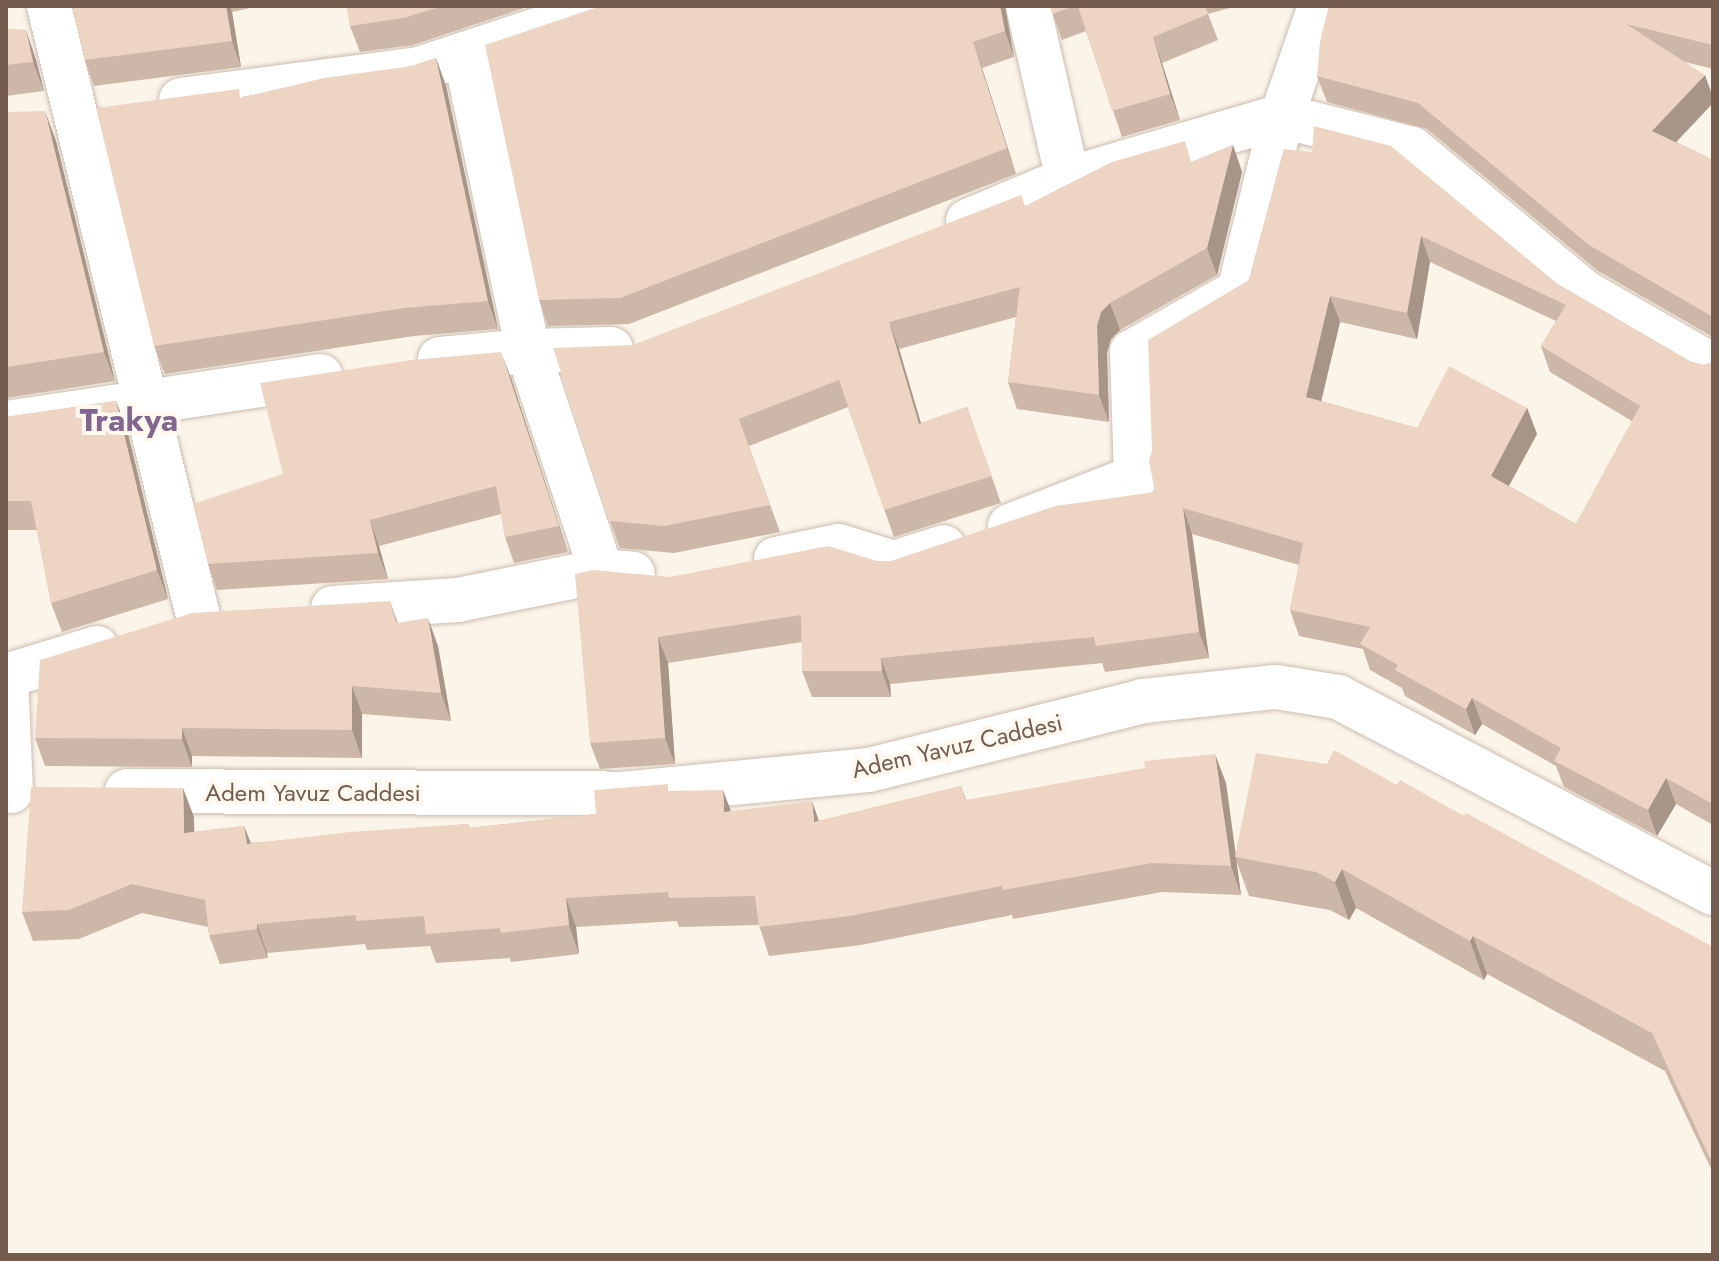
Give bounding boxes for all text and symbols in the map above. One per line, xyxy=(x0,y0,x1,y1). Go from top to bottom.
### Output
district label: Trakya xyxy=(80,401,178,439)
street label: Adem Yavuz Caddesi xyxy=(849,708,1065,784)
street label: Adem Yavuz Caddesi xyxy=(205,779,421,807)

